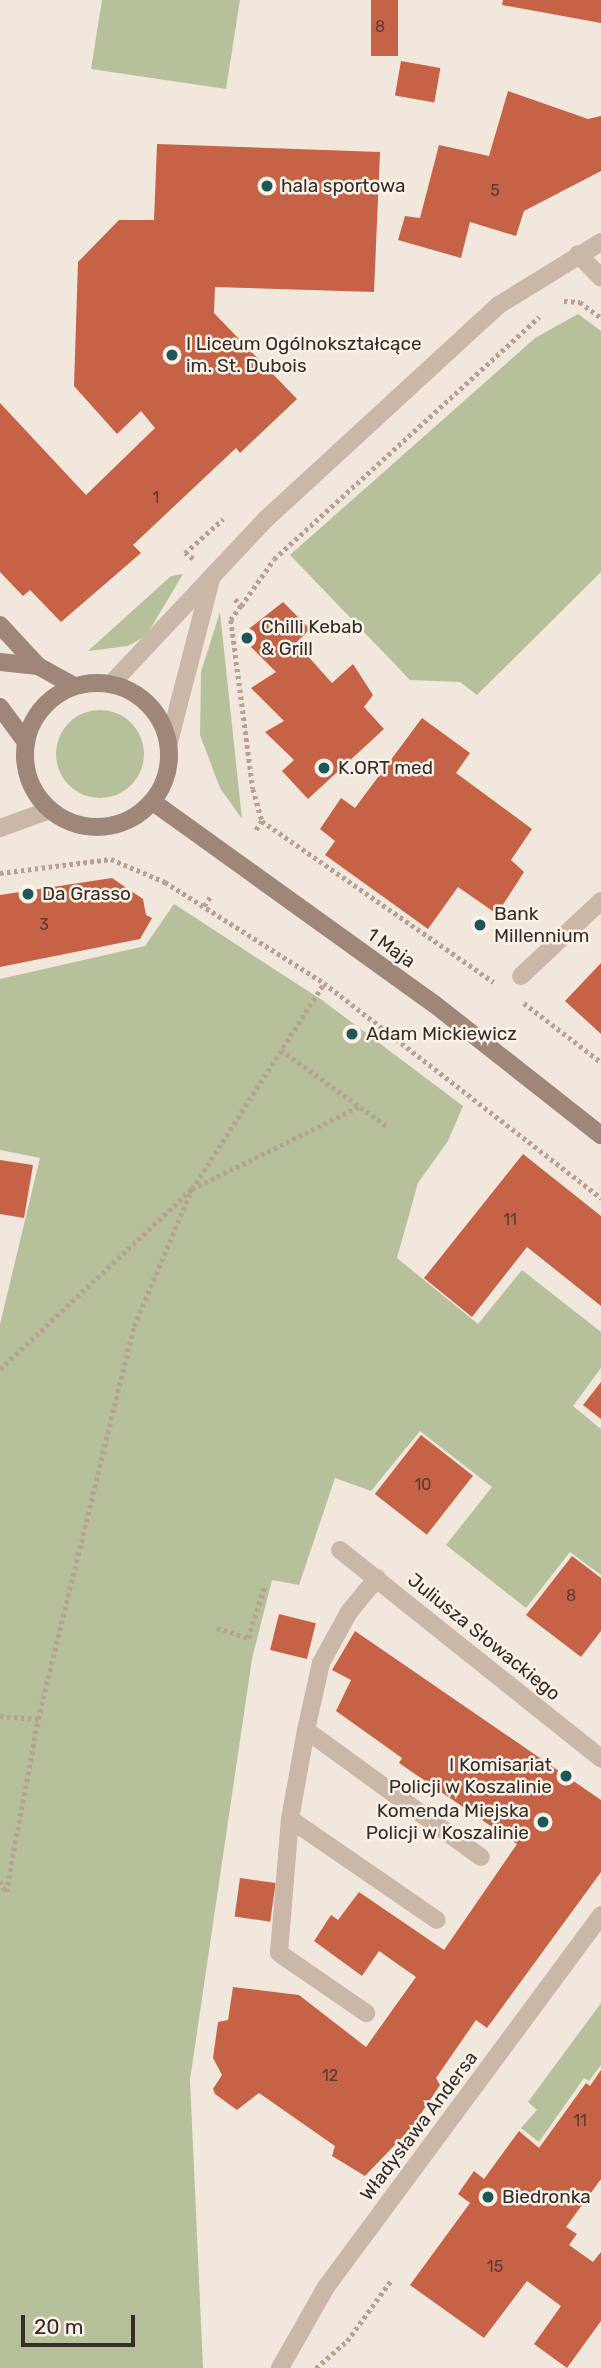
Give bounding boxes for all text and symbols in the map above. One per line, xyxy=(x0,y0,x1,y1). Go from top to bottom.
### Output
house number: 8 xyxy=(375,17,385,37)
place label: hala sportowa xyxy=(281,175,405,197)
marker: hala sportowa xyxy=(259,178,275,194)
house number: 5 xyxy=(490,181,500,201)
place label: I Liceum Ogólnokształcące im. St. Dubois xyxy=(186,333,422,377)
marker: I Liceum Ogólnokształcące im. St. Dubois xyxy=(164,347,180,363)
house number: 1 xyxy=(153,488,159,508)
place label: Chilli Kebab & Grill xyxy=(261,616,363,660)
marker: Chilli Kebab & Grill xyxy=(239,630,255,646)
place label: K.ORT med xyxy=(338,757,434,779)
marker: K.ORT med xyxy=(316,760,332,776)
place label: Da Grasso xyxy=(42,883,131,905)
marker: Da Grasso xyxy=(20,886,36,902)
place label: Bank Millennium xyxy=(494,903,590,947)
house number: 3 xyxy=(39,915,49,935)
marker: Bank Millennium xyxy=(472,917,488,933)
street label: 1 Maja xyxy=(362,923,420,973)
place label: Adam Mickiewicz xyxy=(366,1023,517,1045)
marker: Adam Mickiewicz xyxy=(344,1026,360,1042)
house number: 11 xyxy=(503,1210,517,1230)
house number: 10 xyxy=(414,1475,432,1495)
street label: Juliusza Słowackiego xyxy=(403,1569,565,1705)
house number: 8 xyxy=(566,1586,576,1606)
place label: I Komisariat Policji w Koszalinie xyxy=(388,1754,552,1798)
marker: I Komisariat Policji w Koszalinie xyxy=(558,1768,574,1784)
place label: Komenda Miejska Policji w Koszalinie xyxy=(365,1800,529,1844)
marker: Komenda Miejska Policji w Koszalinie xyxy=(535,1814,551,1830)
street label: Władysława Andersa xyxy=(355,2047,483,2205)
house number: 12 xyxy=(322,2066,338,2086)
house number: 11 xyxy=(573,2111,587,2131)
place label: Biedronka xyxy=(502,2186,591,2208)
marker: Biedronka xyxy=(480,2189,496,2205)
house number: 15 xyxy=(487,2257,503,2277)
scale bar xyxy=(24,2302,138,2346)
text: 20 m xyxy=(34,2314,83,2339)

